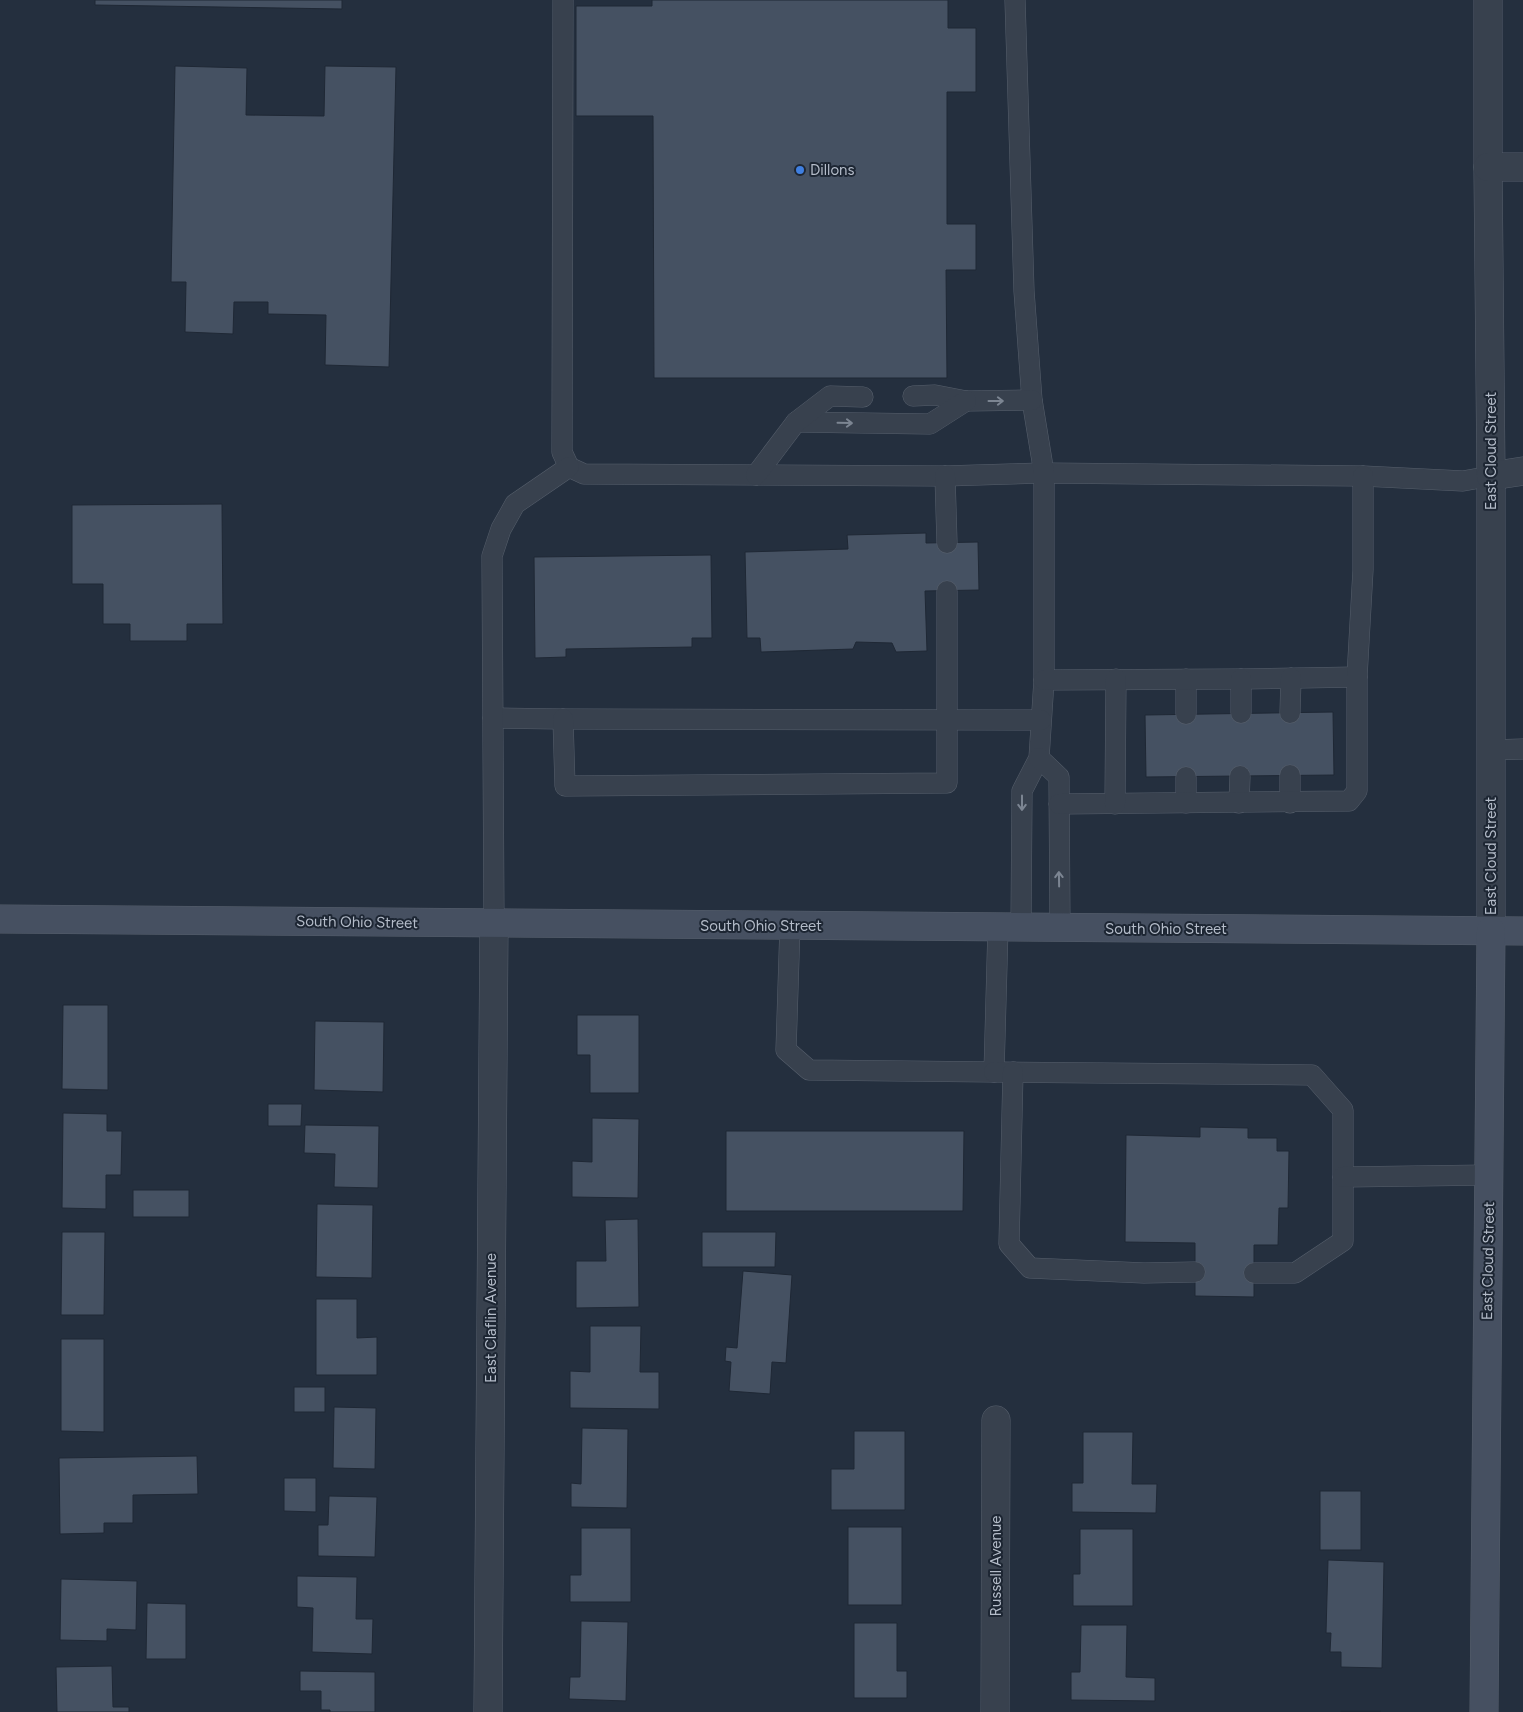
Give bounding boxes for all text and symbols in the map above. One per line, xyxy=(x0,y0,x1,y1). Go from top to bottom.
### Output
place label: Dillons xyxy=(810,161,854,179)
marker: Dillons xyxy=(794,164,806,176)
street label: East Cloud Street xyxy=(1482,391,1500,510)
one-way arrow xyxy=(988,396,1004,406)
one-way arrow xyxy=(836,418,853,428)
one-way arrow xyxy=(1017,794,1027,811)
street label: East Cloud Street xyxy=(1482,796,1500,915)
one-way arrow xyxy=(1054,871,1064,888)
street label: South Ohio Street xyxy=(296,912,418,932)
street label: South Ohio Street xyxy=(700,917,822,935)
street label: South Ohio Street xyxy=(1105,920,1227,938)
street label: East Cloud Street xyxy=(1478,1201,1498,1320)
street label: East Claflin Avenue xyxy=(482,1253,500,1383)
street label: Russell Avenue xyxy=(987,1516,1005,1616)

